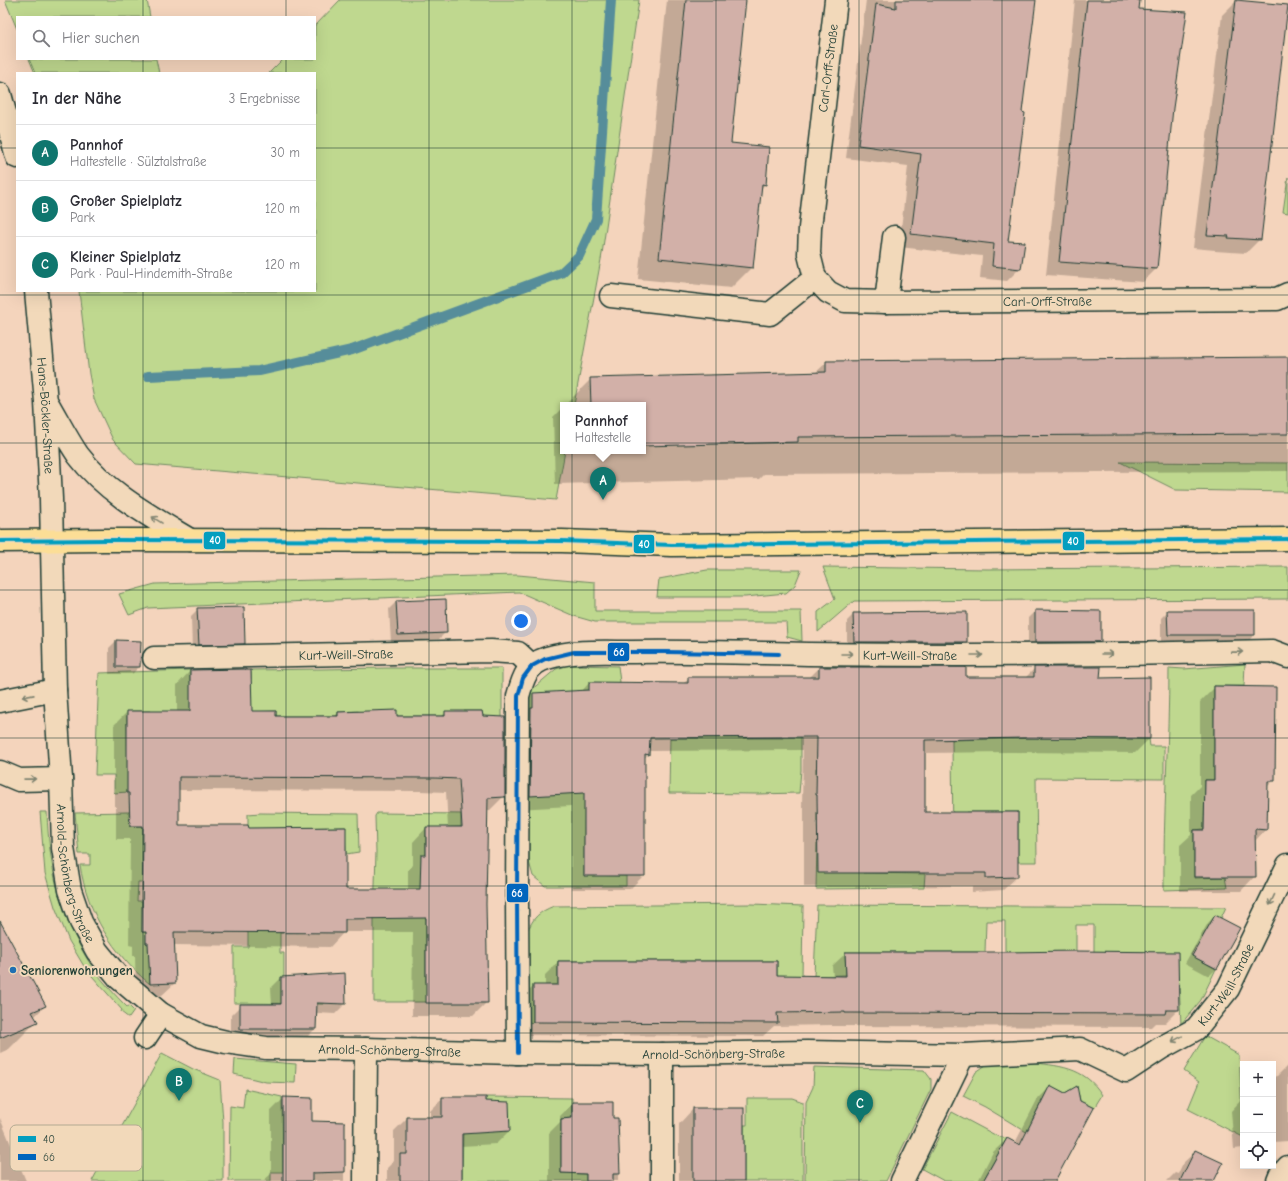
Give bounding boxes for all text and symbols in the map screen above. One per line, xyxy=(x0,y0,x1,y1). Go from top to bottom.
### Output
search box xyxy=(16,16,316,60)
street label: Carl-Orff-Straße xyxy=(815,22,841,113)
icon: search xyxy=(30,27,52,49)
text: Hier suchen xyxy=(62,29,140,47)
text: In der Nähe xyxy=(32,89,121,108)
text: 3 Ergebnisse xyxy=(229,91,300,106)
text: Pannhof xyxy=(70,136,123,154)
text: A xyxy=(41,145,49,160)
text: 30 m xyxy=(270,145,300,160)
text: Haltestelle · Sülztalstraße xyxy=(70,154,207,169)
text: Großer Spielplatz xyxy=(70,192,182,210)
text: B xyxy=(41,201,49,216)
text: 120 m xyxy=(265,201,300,216)
text: Park xyxy=(70,210,95,225)
text: Kleiner Spielplatz xyxy=(70,248,181,266)
text: C xyxy=(41,257,49,272)
text: 120 m xyxy=(265,257,300,272)
text: Park · Paul-Hindemith-Straße xyxy=(70,266,232,281)
street label: Carl-Orff-Straße xyxy=(1003,293,1092,309)
street label: Hans-Böckler-Straße xyxy=(35,357,57,475)
popup xyxy=(560,402,646,454)
text: Pannhof xyxy=(575,412,627,430)
text: Haltestelle xyxy=(575,430,631,445)
pin: A xyxy=(590,467,616,500)
one-way arrow xyxy=(152,516,163,524)
line badge: 40 xyxy=(203,531,226,550)
line badge: 40 xyxy=(1062,531,1085,551)
text: 40 xyxy=(209,534,221,547)
line badge: 40 xyxy=(633,534,655,554)
text: 40 xyxy=(1067,535,1079,548)
text: 40 xyxy=(638,538,650,551)
your location xyxy=(511,611,531,631)
line badge: 66 xyxy=(607,642,630,662)
street label: Kurt-Weill-Straße xyxy=(299,646,394,662)
text: 66 xyxy=(613,646,625,659)
street label: Kurt-Weill-Straße xyxy=(863,647,958,662)
one-way arrow xyxy=(1230,648,1243,656)
one-way arrow xyxy=(840,650,853,658)
one-way arrow xyxy=(1100,650,1113,658)
one-way arrow xyxy=(970,651,983,659)
one-way arrow xyxy=(22,692,35,700)
one-way arrow xyxy=(23,776,36,783)
street label: Arnold-Schönberg-Straße xyxy=(54,804,98,945)
line badge: 66 xyxy=(506,883,529,903)
text: 66 xyxy=(511,887,523,900)
one-way arrow xyxy=(1267,894,1275,906)
street label: Kurt-Weill-Straße xyxy=(1194,941,1257,1029)
place label: Seniorenwohnungen xyxy=(21,963,133,978)
marker: Seniorenwohnungen xyxy=(8,965,18,975)
one-way arrow xyxy=(1171,1036,1183,1044)
street label: Arnold-Schönberg-Straße xyxy=(318,1041,462,1059)
street label: Arnold-Schönberg-Straße xyxy=(642,1045,785,1062)
map controls xyxy=(1240,1061,1276,1169)
button: + xyxy=(1240,1061,1276,1097)
pin: B xyxy=(166,1068,192,1101)
pin: C xyxy=(847,1090,873,1123)
button: − xyxy=(1240,1097,1276,1133)
legend xyxy=(10,1125,142,1171)
text: 40 xyxy=(43,1133,55,1146)
button: locate xyxy=(1240,1133,1276,1169)
text: 66 xyxy=(43,1151,55,1164)

